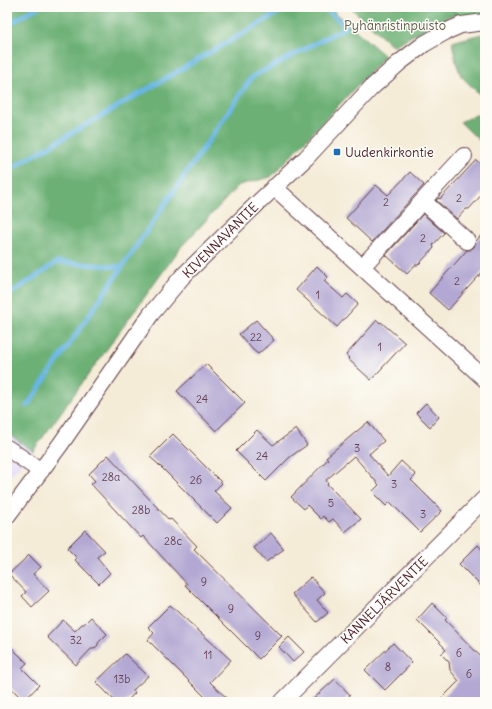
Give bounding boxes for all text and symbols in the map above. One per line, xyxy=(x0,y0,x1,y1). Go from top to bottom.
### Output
park label: Pyhänristinpuisto xyxy=(344,17,446,34)
place label: Uudenkirkontie xyxy=(345,144,434,161)
marker: Uudenkirkontie xyxy=(332,147,342,157)
house number: 2 xyxy=(456,191,462,205)
house number: 2 xyxy=(383,195,389,209)
street label: KIVENNAVANTIE xyxy=(179,199,262,282)
house number: 2 xyxy=(420,231,426,245)
house number: 2 xyxy=(454,274,460,288)
house number: 1 xyxy=(316,288,320,302)
house number: 22 xyxy=(250,330,262,344)
house number: 1 xyxy=(378,340,382,354)
house number: 24 xyxy=(196,392,208,406)
house number: 3 xyxy=(354,441,360,455)
house number: 24 xyxy=(256,449,268,463)
house number: 28a xyxy=(102,470,120,484)
house number: 26 xyxy=(190,473,202,487)
house number: 3 xyxy=(391,477,397,491)
house number: 5 xyxy=(328,496,334,510)
house number: 28b xyxy=(132,503,150,517)
house number: 3 xyxy=(420,507,426,521)
house number: 28c xyxy=(164,534,182,548)
street label: KANNELJÄRVENTIE xyxy=(336,552,432,648)
house number: 9 xyxy=(201,575,207,589)
house number: 9 xyxy=(228,602,234,616)
house number: 9 xyxy=(255,629,261,643)
house number: 32 xyxy=(70,633,82,647)
house number: 6 xyxy=(456,646,462,660)
house number: 11 xyxy=(204,648,212,662)
house number: 8 xyxy=(385,660,391,674)
house number: 6 xyxy=(466,667,472,681)
house number: 13b xyxy=(114,672,130,686)

